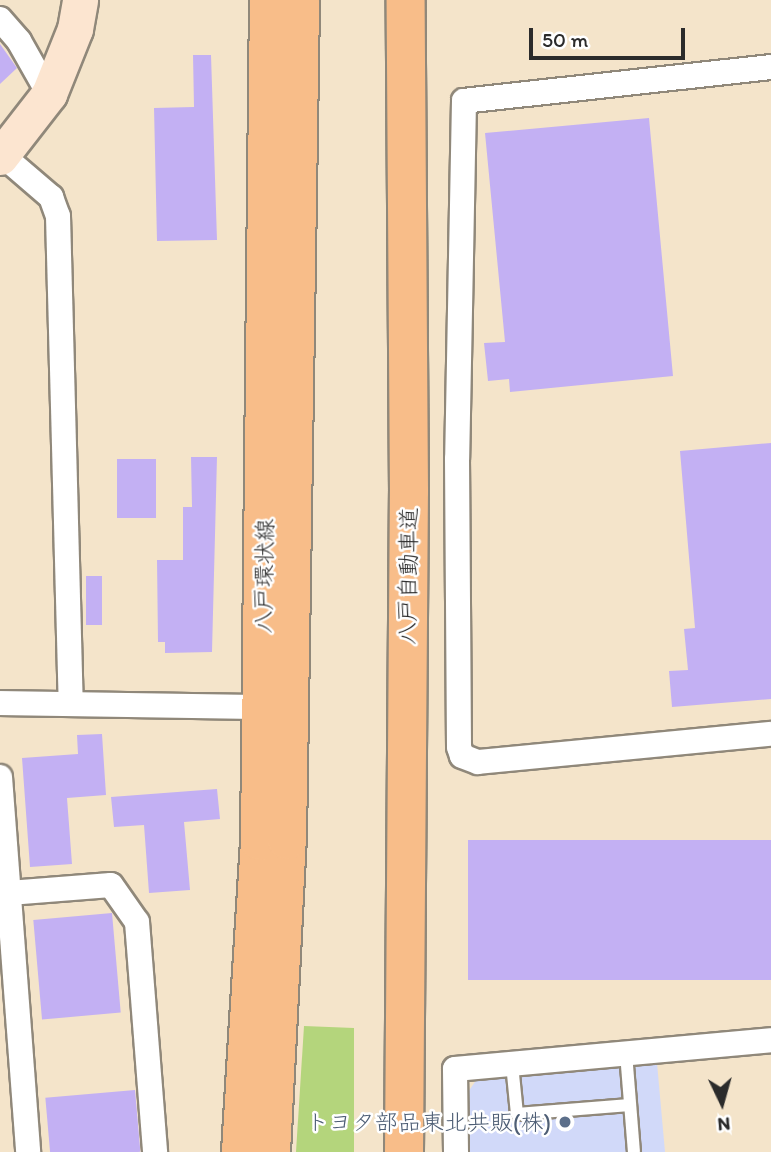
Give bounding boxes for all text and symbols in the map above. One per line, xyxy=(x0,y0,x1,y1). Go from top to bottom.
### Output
scale bar xyxy=(533,14,689,58)
text: 50 m xyxy=(542,27,588,52)
street label: 八戸自動車道 xyxy=(393,507,423,645)
street label: 八戸環状線 xyxy=(249,518,279,634)
north arrow xyxy=(687,1068,757,1138)
place label: トヨタ部品東北共販(株) xyxy=(306,1108,551,1136)
text: N xyxy=(716,1112,731,1136)
marker: トヨタ部品東北共販(株) xyxy=(557,1114,573,1130)

